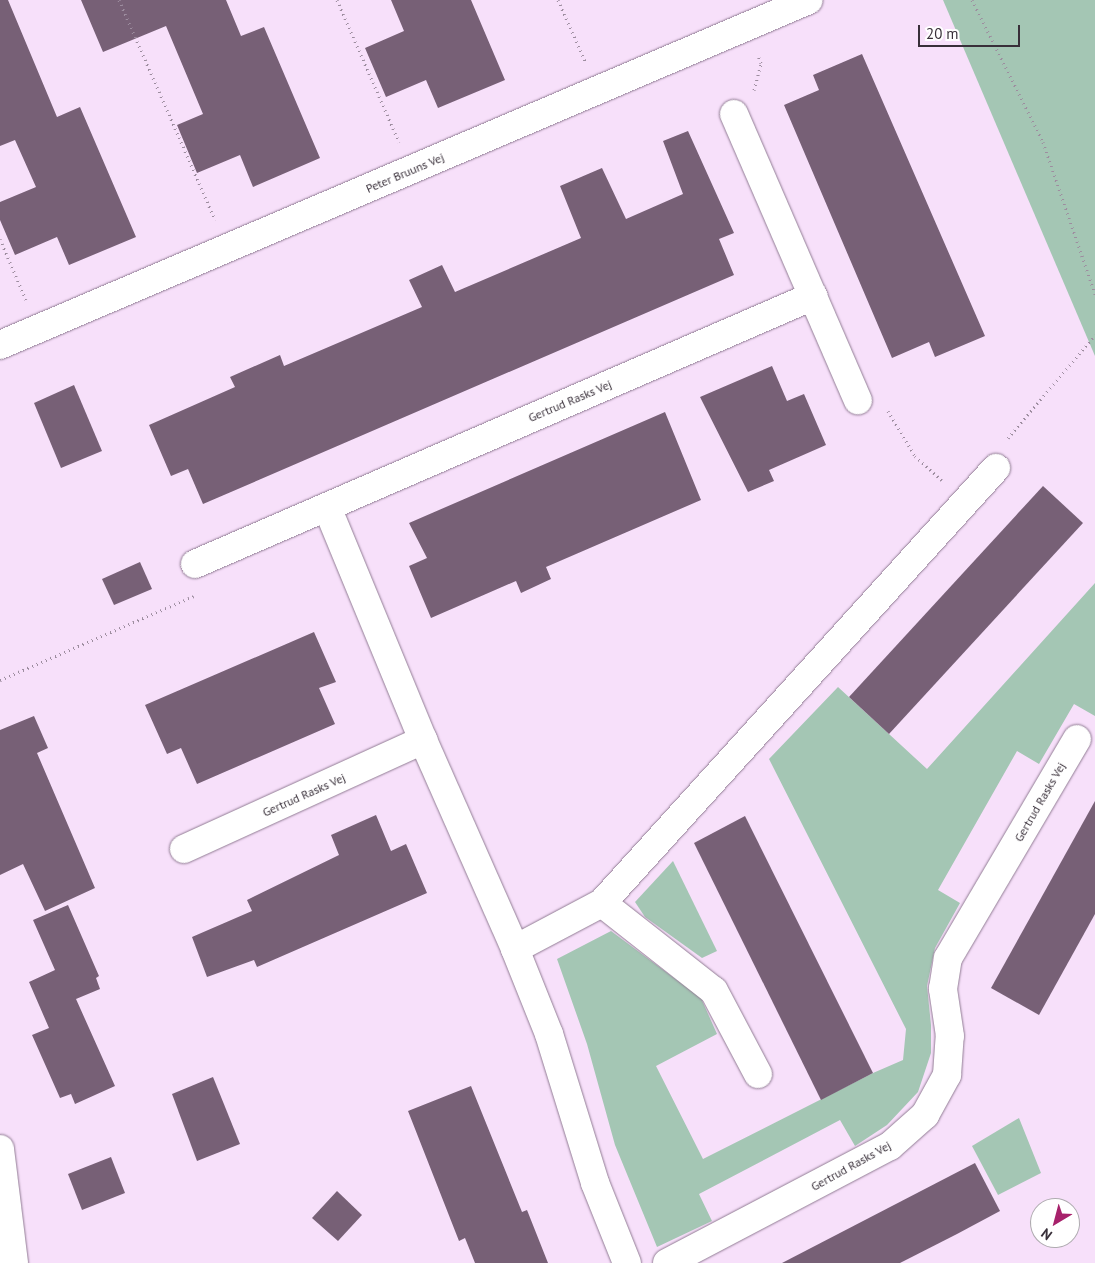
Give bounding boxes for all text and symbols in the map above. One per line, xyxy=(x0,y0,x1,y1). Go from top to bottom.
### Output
scale bar xyxy=(920,15,1022,47)
text: 20 m xyxy=(926,24,959,43)
street label: Peter Bruuns Vej xyxy=(364,150,446,196)
street label: Gertrud Rasks Vej xyxy=(526,377,614,425)
street label: Gertrud Rasks Vej xyxy=(1011,760,1069,844)
street label: Gertrud Rasks Vej xyxy=(260,770,348,820)
street label: Gertrud Rasks Vej xyxy=(808,1138,894,1194)
north arrow xyxy=(1030,1198,1080,1248)
text: N xyxy=(1037,1224,1056,1244)

